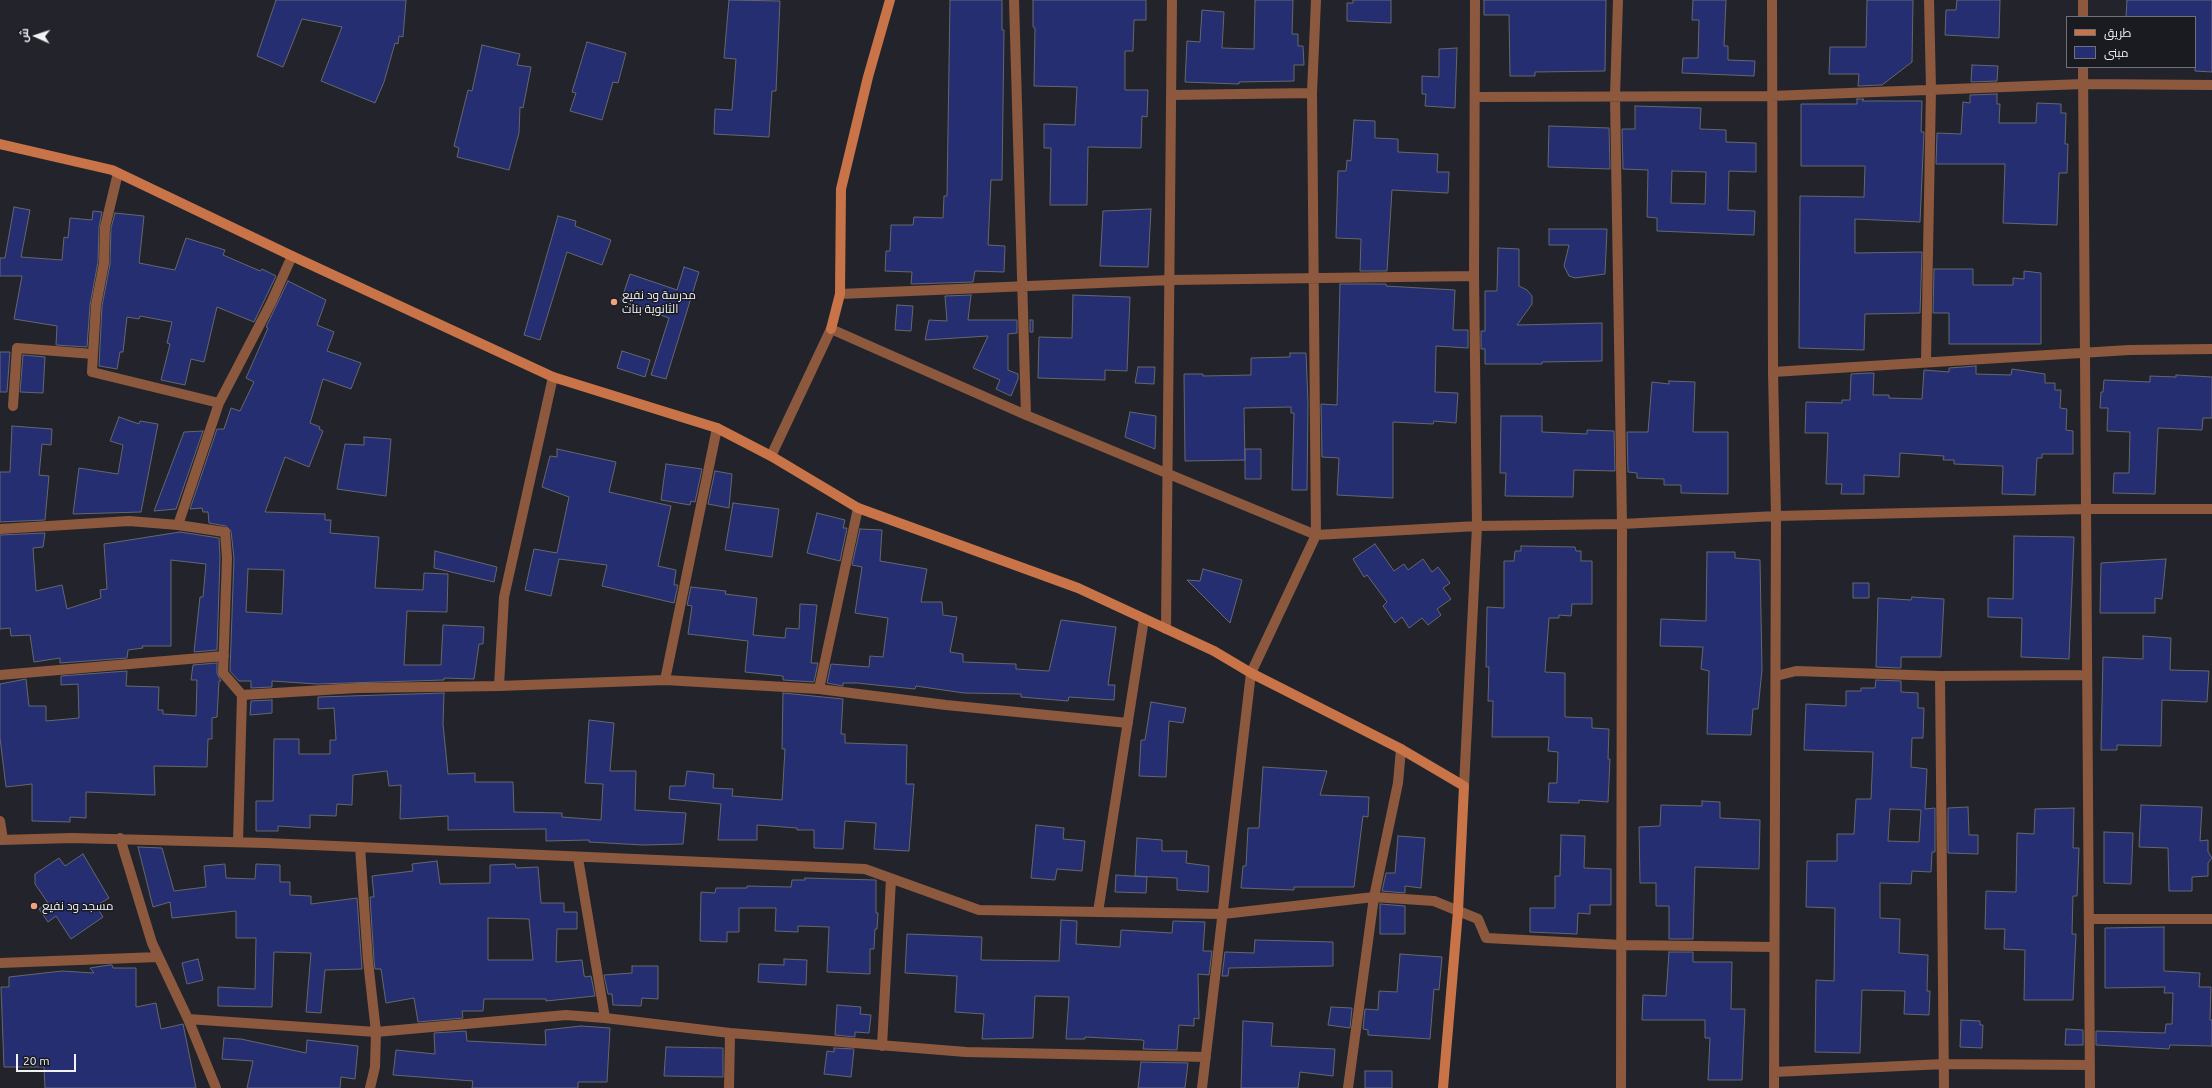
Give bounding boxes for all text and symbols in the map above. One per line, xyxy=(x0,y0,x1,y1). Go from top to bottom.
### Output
north arrow xyxy=(16,16,56,56)
legend xyxy=(2066,16,2196,68)
text: طريق xyxy=(2104,26,2131,39)
text: ش xyxy=(18,28,30,43)
text: مبنى xyxy=(2104,46,2129,59)
place label: مدرسة ود نفيع الثانوية بنات xyxy=(622,288,696,316)
marker: مدرسة ود نفيع الثانوية بنات xyxy=(609,297,619,307)
place label: مسجد ود نفيع xyxy=(42,899,113,913)
marker: مسجد ود نفيع xyxy=(29,901,39,911)
scale bar xyxy=(18,1046,78,1072)
text: 20 m xyxy=(23,1054,50,1067)

